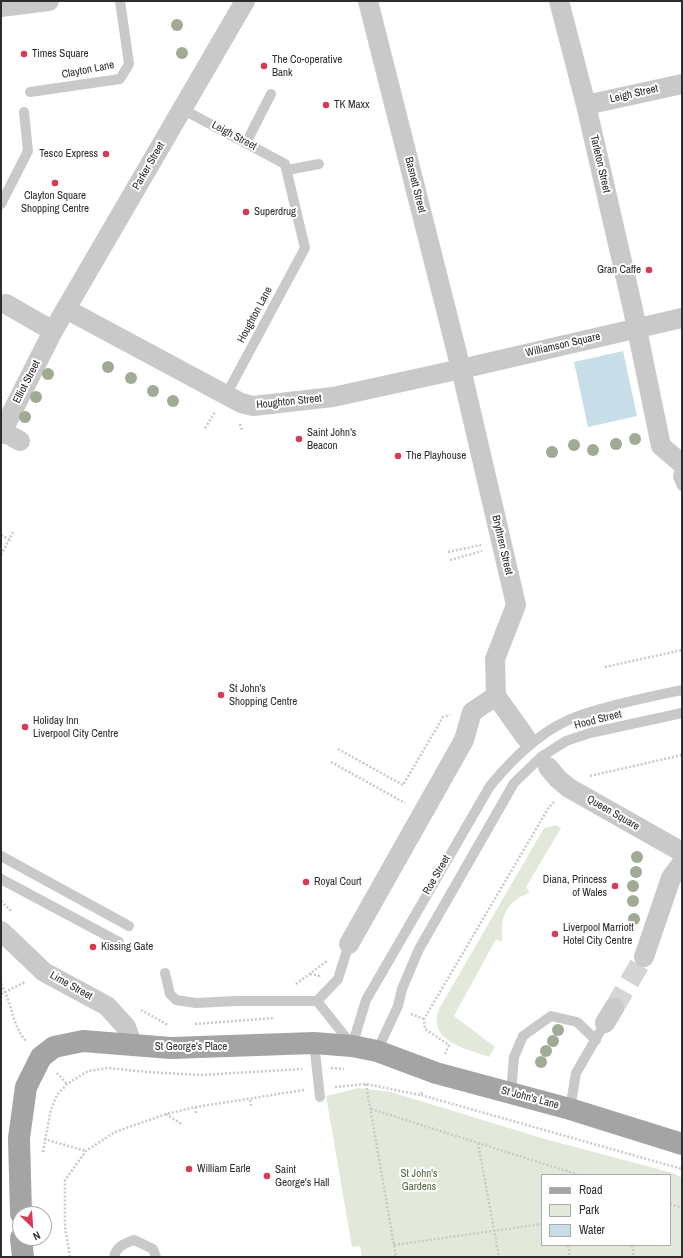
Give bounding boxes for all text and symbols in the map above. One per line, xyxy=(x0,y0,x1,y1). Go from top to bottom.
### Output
place label: Times Square xyxy=(32,47,88,61)
marker: Times Square xyxy=(19,49,29,59)
place label: The Co-operative Bank xyxy=(272,53,342,79)
street label: Clayton Lane xyxy=(61,58,115,82)
marker: The Co-operative Bank xyxy=(259,61,269,71)
street label: Leigh Street xyxy=(609,82,659,106)
place label: TK Maxx xyxy=(334,98,370,112)
marker: TK Maxx xyxy=(321,100,331,110)
street label: Leigh Street xyxy=(209,119,259,153)
street label: Tarleton Street xyxy=(587,134,613,194)
street label: Parker Street xyxy=(130,140,168,192)
place label: Tesco Express xyxy=(39,147,98,161)
marker: Tesco Express xyxy=(101,149,111,159)
street label: Basnett Street xyxy=(402,156,428,214)
marker: Clayton Square Shopping Centre xyxy=(50,178,60,188)
place label: Clayton Square Shopping Centre xyxy=(21,189,89,215)
place label: Superdrug xyxy=(254,205,296,219)
marker: Superdrug xyxy=(241,207,251,217)
place label: Gran Caffe xyxy=(597,263,641,277)
marker: Gran Caffe xyxy=(644,265,654,275)
street label: Houghton Lane xyxy=(235,285,275,345)
street label: Williamson Square xyxy=(524,330,602,360)
street label: Elliot Street xyxy=(11,358,43,406)
street label: Houghton Street xyxy=(256,392,322,412)
place label: Saint John's Beacon xyxy=(307,426,356,452)
marker: Saint John's Beacon xyxy=(294,434,304,444)
place label: The Playhouse xyxy=(406,449,466,463)
marker: The Playhouse xyxy=(393,451,403,461)
street label: Brythren Street xyxy=(489,514,515,576)
place label: St John's Shopping Centre xyxy=(229,682,297,708)
marker: St John's Shopping Centre xyxy=(216,690,226,700)
street label: Hood Street xyxy=(573,708,623,732)
place label: Holiday Inn Liverpool City Centre xyxy=(33,714,118,740)
marker: Holiday Inn Liverpool City Centre xyxy=(20,722,30,732)
street label: Queen Square xyxy=(584,793,642,833)
street label: Roe Street xyxy=(421,853,453,897)
place label: Diana, Princess of Wales xyxy=(543,873,607,899)
place label: Royal Court xyxy=(314,875,362,889)
marker: Royal Court xyxy=(301,877,311,887)
marker: Diana, Princess of Wales xyxy=(610,881,620,891)
place label: Liverpool Marriott Hotel City Centre xyxy=(563,921,634,947)
marker: Liverpool Marriott Hotel City Centre xyxy=(550,929,560,939)
place label: Kissing Gate xyxy=(101,940,153,954)
marker: Kissing Gate xyxy=(88,942,98,952)
street label: Lime Street xyxy=(47,969,95,1003)
street label: St George's Place xyxy=(155,1040,227,1054)
street label: St John's Lane xyxy=(500,1084,560,1112)
place label: William Earle xyxy=(197,1162,251,1176)
place label: Saint George's Hall xyxy=(275,1163,329,1189)
marker: William Earle xyxy=(184,1164,194,1174)
park label: St John's Gardens xyxy=(401,1167,437,1193)
marker: Saint George's Hall xyxy=(262,1171,272,1181)
legend xyxy=(541,1174,671,1246)
text: Road xyxy=(579,1182,603,1198)
text: Park xyxy=(579,1202,599,1218)
north arrow xyxy=(12,1206,52,1246)
text: Water xyxy=(579,1222,605,1238)
text: N xyxy=(31,1228,43,1244)

